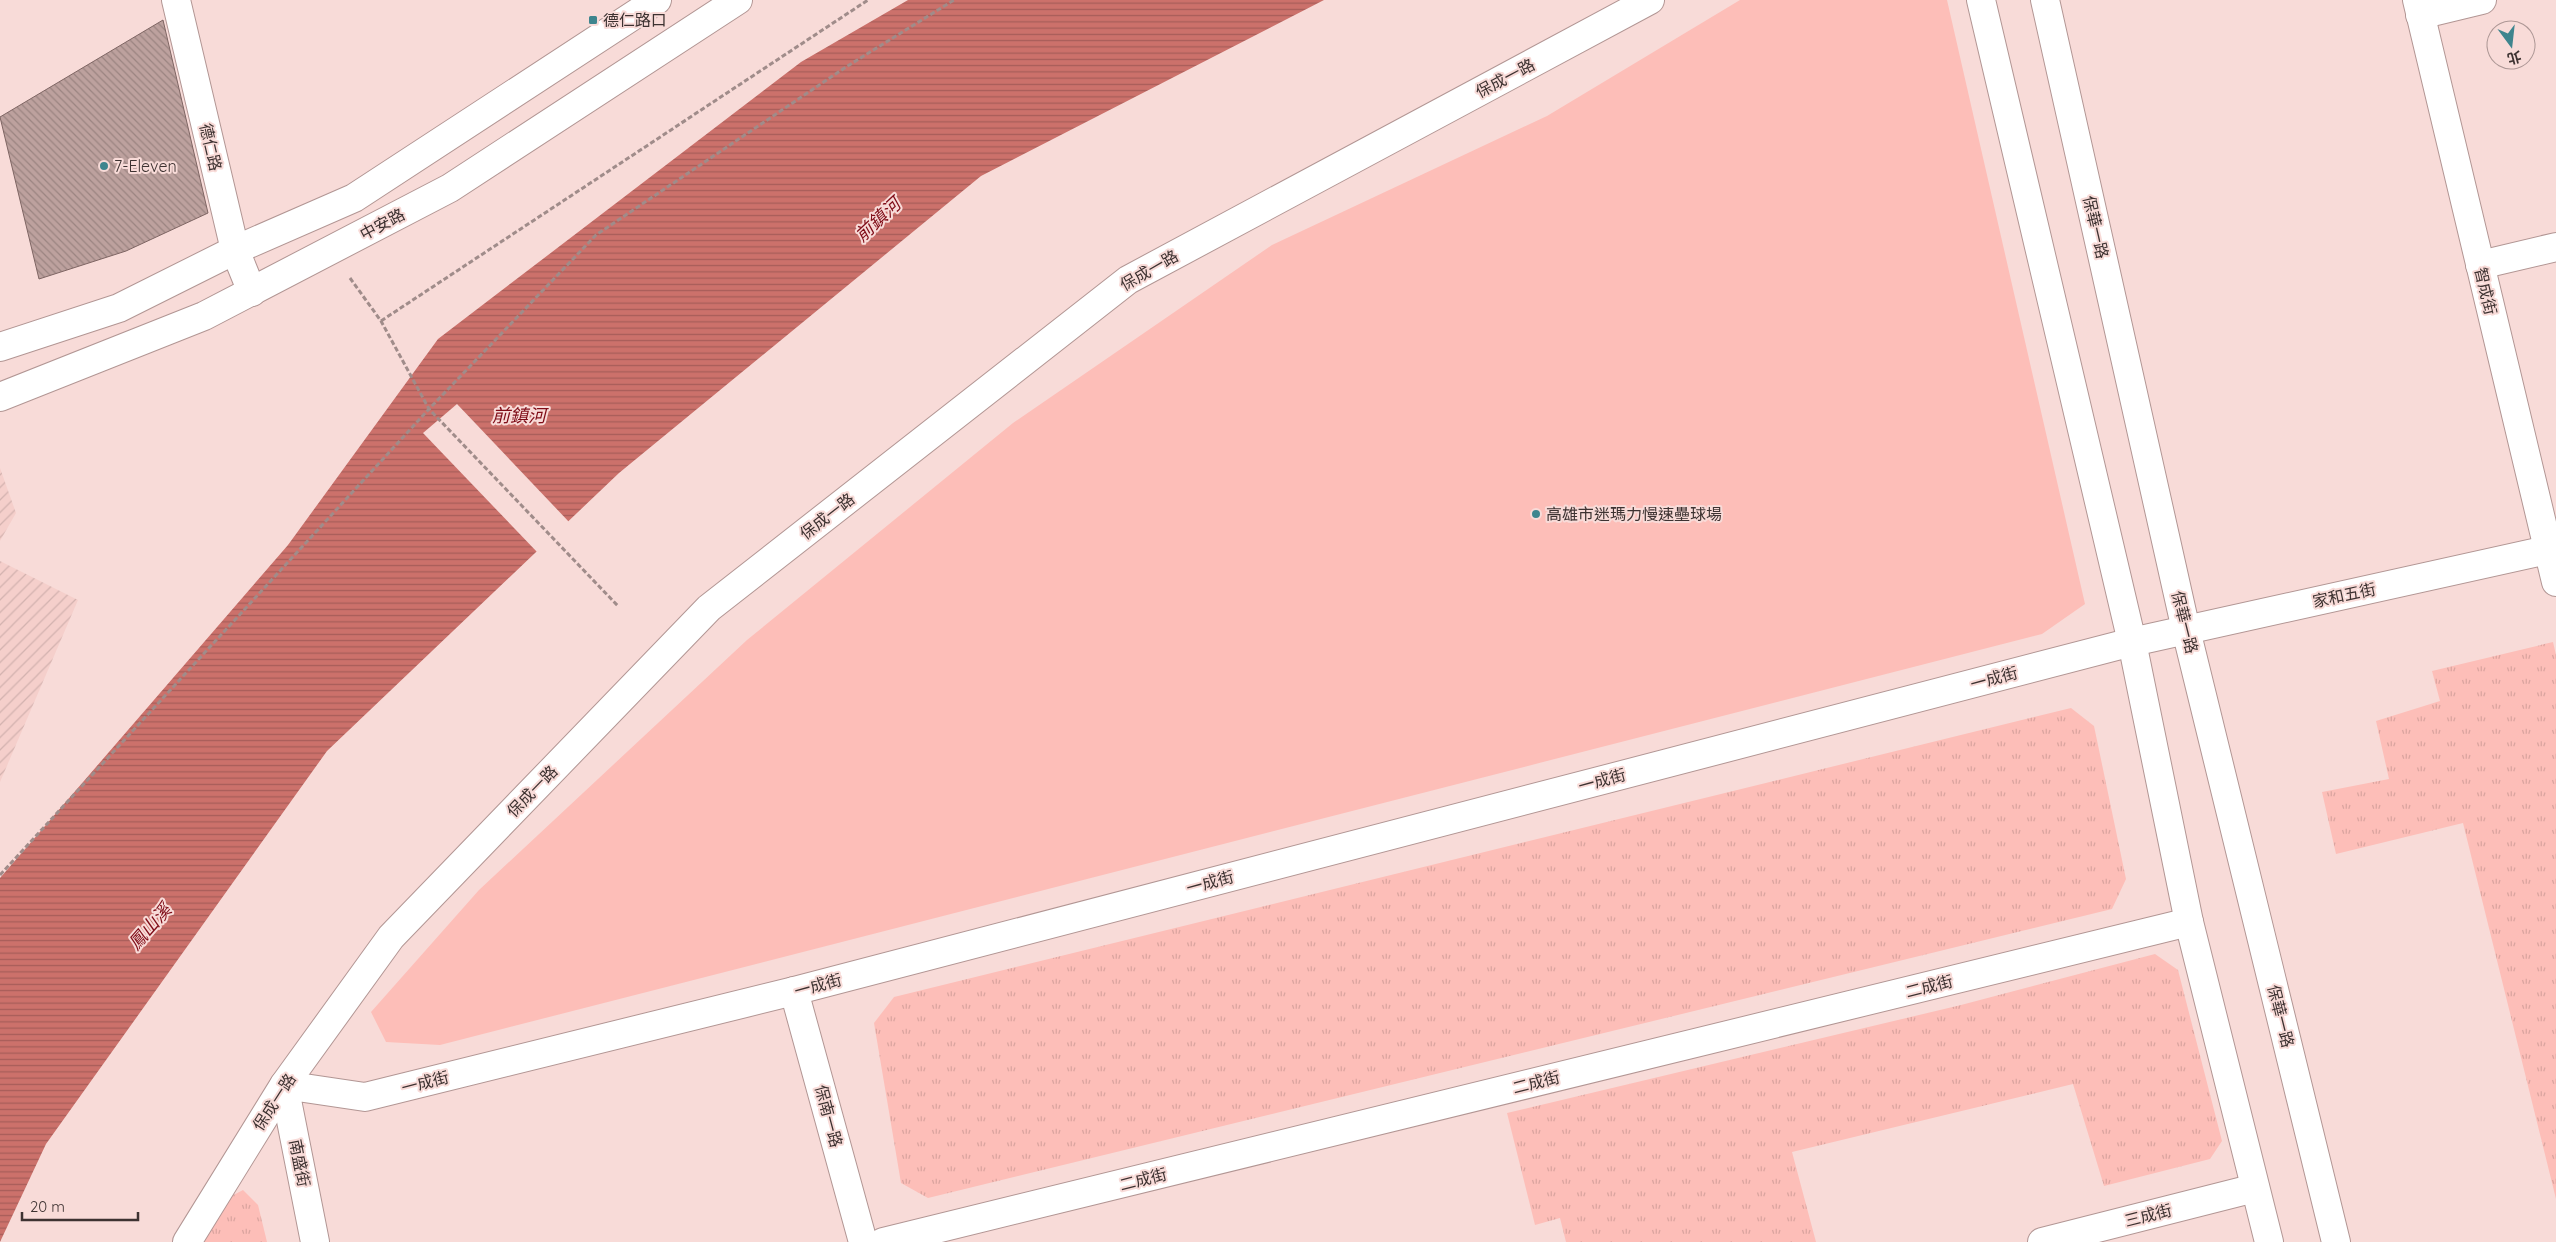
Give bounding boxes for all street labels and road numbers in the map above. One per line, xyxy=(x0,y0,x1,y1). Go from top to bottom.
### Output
street label: 保成一路 xyxy=(1472,54,1538,102)
street label: 德仁路 xyxy=(196,121,226,173)
street label: 保華一路 xyxy=(2079,194,2113,260)
street label: 中安路 xyxy=(356,204,408,244)
street label: 保成一路 xyxy=(1116,245,1182,295)
street label: 智成街 xyxy=(2471,265,2501,317)
street label: 保成一路 xyxy=(796,488,858,544)
street label: 家和五街 xyxy=(2311,579,2377,611)
street label: 保華一路 xyxy=(2168,589,2202,655)
street label: 一成街 xyxy=(1968,662,2020,694)
street label: 保成一路 xyxy=(503,761,561,821)
street label: 一成街 xyxy=(1576,764,1628,796)
street label: 一成街 xyxy=(1184,866,1236,898)
street label: 一成街 xyxy=(792,969,844,1001)
street label: 二成街 xyxy=(1903,970,1955,1002)
street label: 保華一路 xyxy=(2264,983,2298,1049)
street label: 一成街 xyxy=(399,1066,451,1098)
street label: 二成街 xyxy=(1510,1066,1562,1098)
street label: 保成一路 xyxy=(248,1070,300,1134)
street label: 保南一路 xyxy=(811,1082,847,1150)
street label: 南盛街 xyxy=(286,1138,314,1188)
street label: 二成街 xyxy=(1117,1163,1169,1195)
street label: 三成街 xyxy=(2122,1199,2174,1231)

